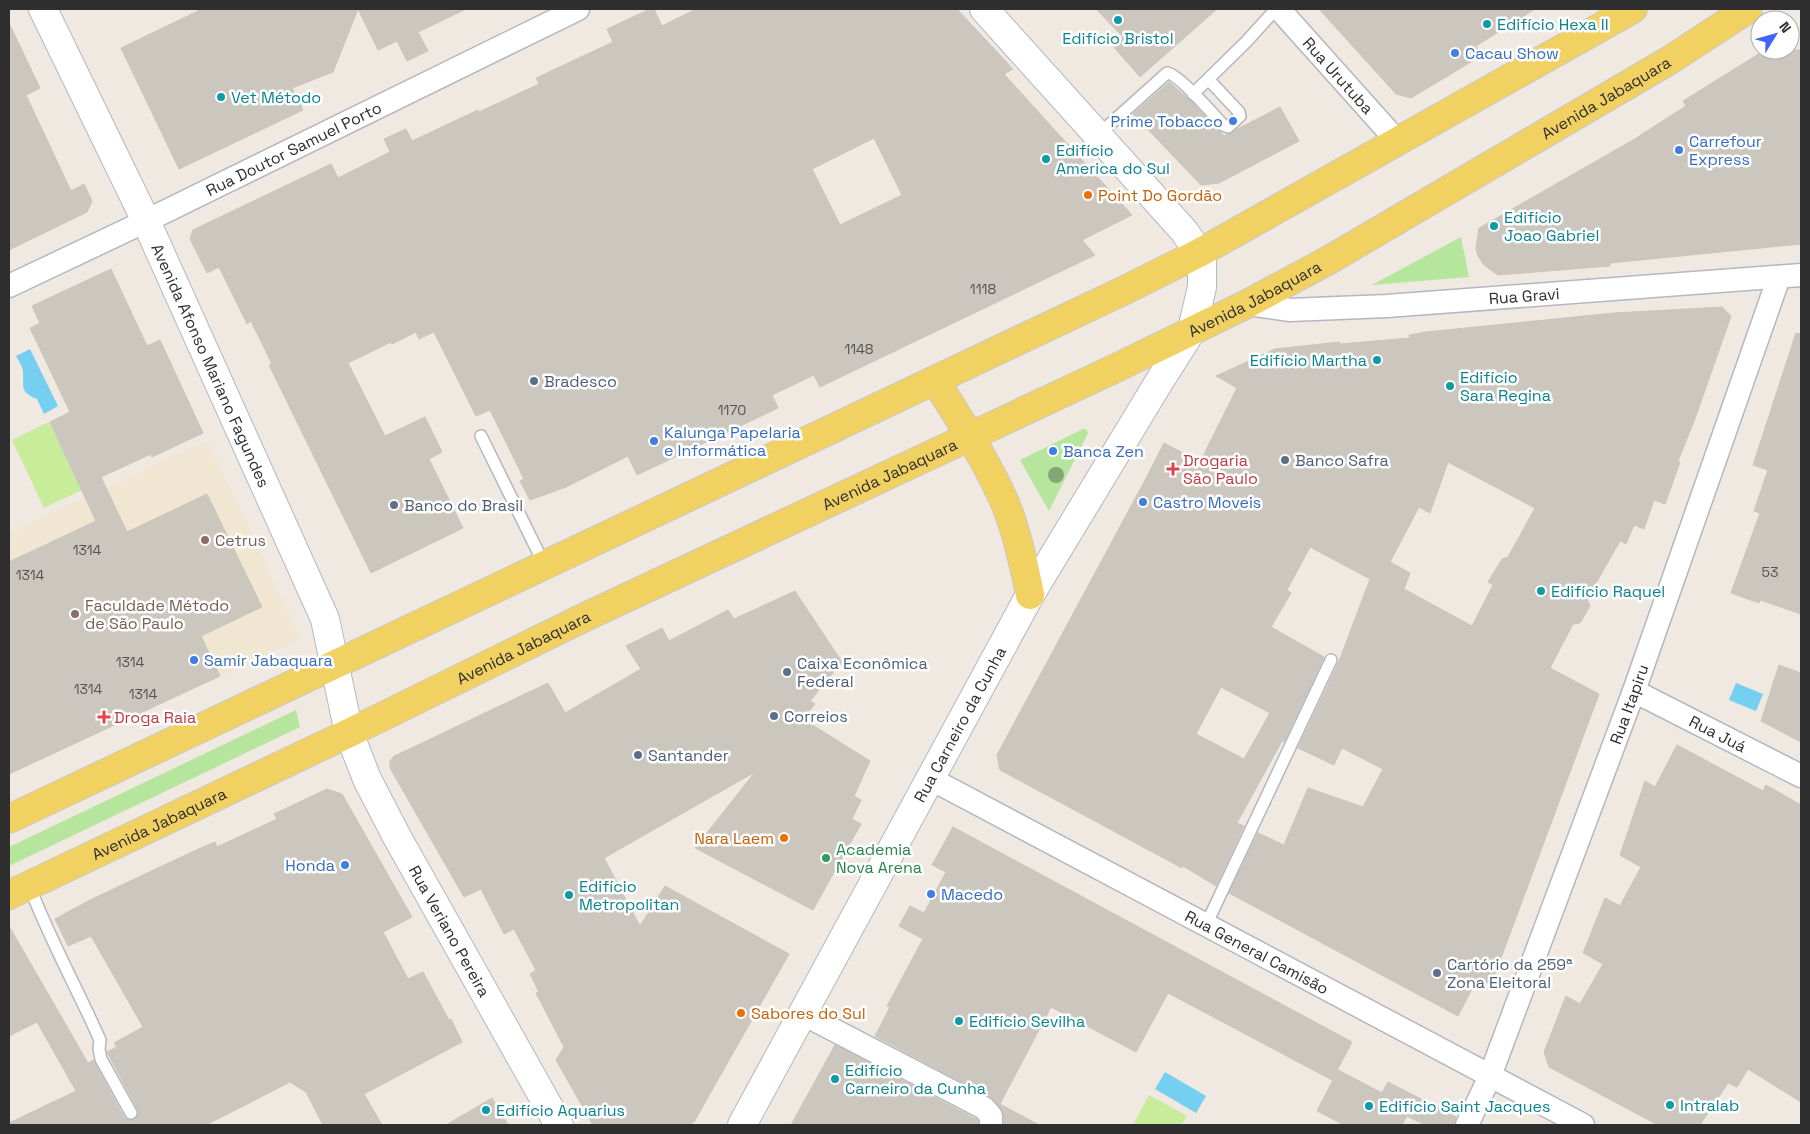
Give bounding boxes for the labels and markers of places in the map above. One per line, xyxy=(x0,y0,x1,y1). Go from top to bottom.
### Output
marker: Edifício Bristol xyxy=(1112,14,1124,26)
place label: Edifício Hexa II xyxy=(1497,14,1609,35)
marker: Edifício Hexa II xyxy=(1481,18,1493,30)
place label: Edifício Bristol xyxy=(1062,28,1174,49)
place label: Cacau Show xyxy=(1465,43,1559,64)
marker: Cacau Show xyxy=(1449,47,1461,59)
place label: Vet Método xyxy=(231,87,321,108)
marker: Vet Método xyxy=(215,91,227,103)
place label: Prime Tobacco xyxy=(1110,111,1223,132)
marker: Prime Tobacco xyxy=(1227,115,1239,127)
place label: Carrefour Express xyxy=(1689,131,1762,170)
place label: Edifício America do Sul xyxy=(1056,140,1170,179)
marker: Carrefour Express xyxy=(1673,144,1685,156)
marker: Edifício America do Sul xyxy=(1040,153,1052,165)
place label: Point Do Gordão xyxy=(1098,185,1222,206)
marker: Point Do Gordão xyxy=(1082,189,1094,201)
place label: Edifício Joao Gabriel xyxy=(1504,207,1599,246)
marker: Edifício Joao Gabriel xyxy=(1488,220,1500,232)
place label: Edifício Martha xyxy=(1250,350,1367,371)
marker: Edifício Martha xyxy=(1371,354,1383,366)
place label: Edifício Sara Regina xyxy=(1460,367,1551,406)
place label: Bradesco xyxy=(544,371,617,392)
marker: Bradesco xyxy=(528,375,540,387)
marker: Edifício Sara Regina xyxy=(1444,380,1456,392)
place label: Kalunga Papelaria e Informática xyxy=(664,422,801,461)
marker: Kalunga Papelaria e Informática xyxy=(648,435,660,447)
place label: Banca Zen xyxy=(1063,441,1144,462)
marker: Banca Zen xyxy=(1047,445,1059,457)
place label: Drogaria São Paulo xyxy=(1183,450,1258,489)
place label: Banco Safra xyxy=(1295,450,1389,471)
marker: Banco Safra xyxy=(1279,454,1291,466)
marker: Drogaria São Paulo xyxy=(1167,463,1179,475)
place label: Castro Moveis xyxy=(1153,492,1261,513)
place label: Banco do Brasil xyxy=(404,495,523,516)
marker: Castro Moveis xyxy=(1137,496,1149,508)
marker: Banco do Brasil xyxy=(388,499,400,511)
place label: Cetrus xyxy=(215,530,266,551)
marker: Cetrus xyxy=(199,534,211,546)
place label: Edifício Raquel xyxy=(1551,581,1665,602)
marker: Edifício Raquel xyxy=(1535,585,1547,597)
place label: Faculdade Método de São Paulo xyxy=(85,595,229,634)
marker: Faculdade Método de São Paulo xyxy=(69,608,81,620)
place label: Samir Jabaquara xyxy=(204,650,333,671)
place label: Caixa Econômica Federal xyxy=(797,653,928,692)
marker: Samir Jabaquara xyxy=(188,654,200,666)
marker: Caixa Econômica Federal xyxy=(781,666,793,678)
place label: Correios xyxy=(784,706,848,727)
place label: Droga Raia xyxy=(114,707,196,728)
marker: Correios xyxy=(768,710,780,722)
marker: Droga Raia xyxy=(98,711,110,723)
place label: Santander xyxy=(648,745,729,766)
marker: Santander xyxy=(632,749,644,761)
place label: Nara Laem xyxy=(694,828,774,849)
marker: Nara Laem xyxy=(778,832,790,844)
place label: Academia Nova Arena xyxy=(836,839,922,878)
marker: Academia Nova Arena xyxy=(820,852,832,864)
place label: Honda xyxy=(285,855,335,876)
marker: Honda xyxy=(339,859,351,871)
place label: Edifício Metropolitan xyxy=(579,876,679,915)
place label: Macedo xyxy=(941,884,1003,905)
marker: Macedo xyxy=(925,888,937,900)
marker: Edifício Metropolitan xyxy=(563,889,575,901)
place label: Cartório da 259ª Zona Eleitoral xyxy=(1447,954,1573,993)
marker: Cartório da 259ª Zona Eleitoral xyxy=(1431,967,1443,979)
place label: Sabores do Sul xyxy=(751,1003,866,1024)
marker: Sabores do Sul xyxy=(735,1007,747,1019)
place label: Edifício Sevilha xyxy=(969,1011,1085,1032)
marker: Edifício Sevilha xyxy=(953,1015,965,1027)
place label: Edifício Carneiro da Cunha xyxy=(845,1060,986,1099)
marker: Edifício Carneiro da Cunha xyxy=(829,1073,841,1085)
place label: Intralab xyxy=(1680,1095,1739,1116)
place label: Edifício Saint Jacques xyxy=(1379,1096,1550,1117)
marker: Intralab xyxy=(1664,1099,1676,1111)
place label: Edifício Aquarius xyxy=(496,1100,625,1121)
marker: Edifício Saint Jacques xyxy=(1363,1100,1375,1112)
marker: Edifício Aquarius xyxy=(480,1104,492,1116)

